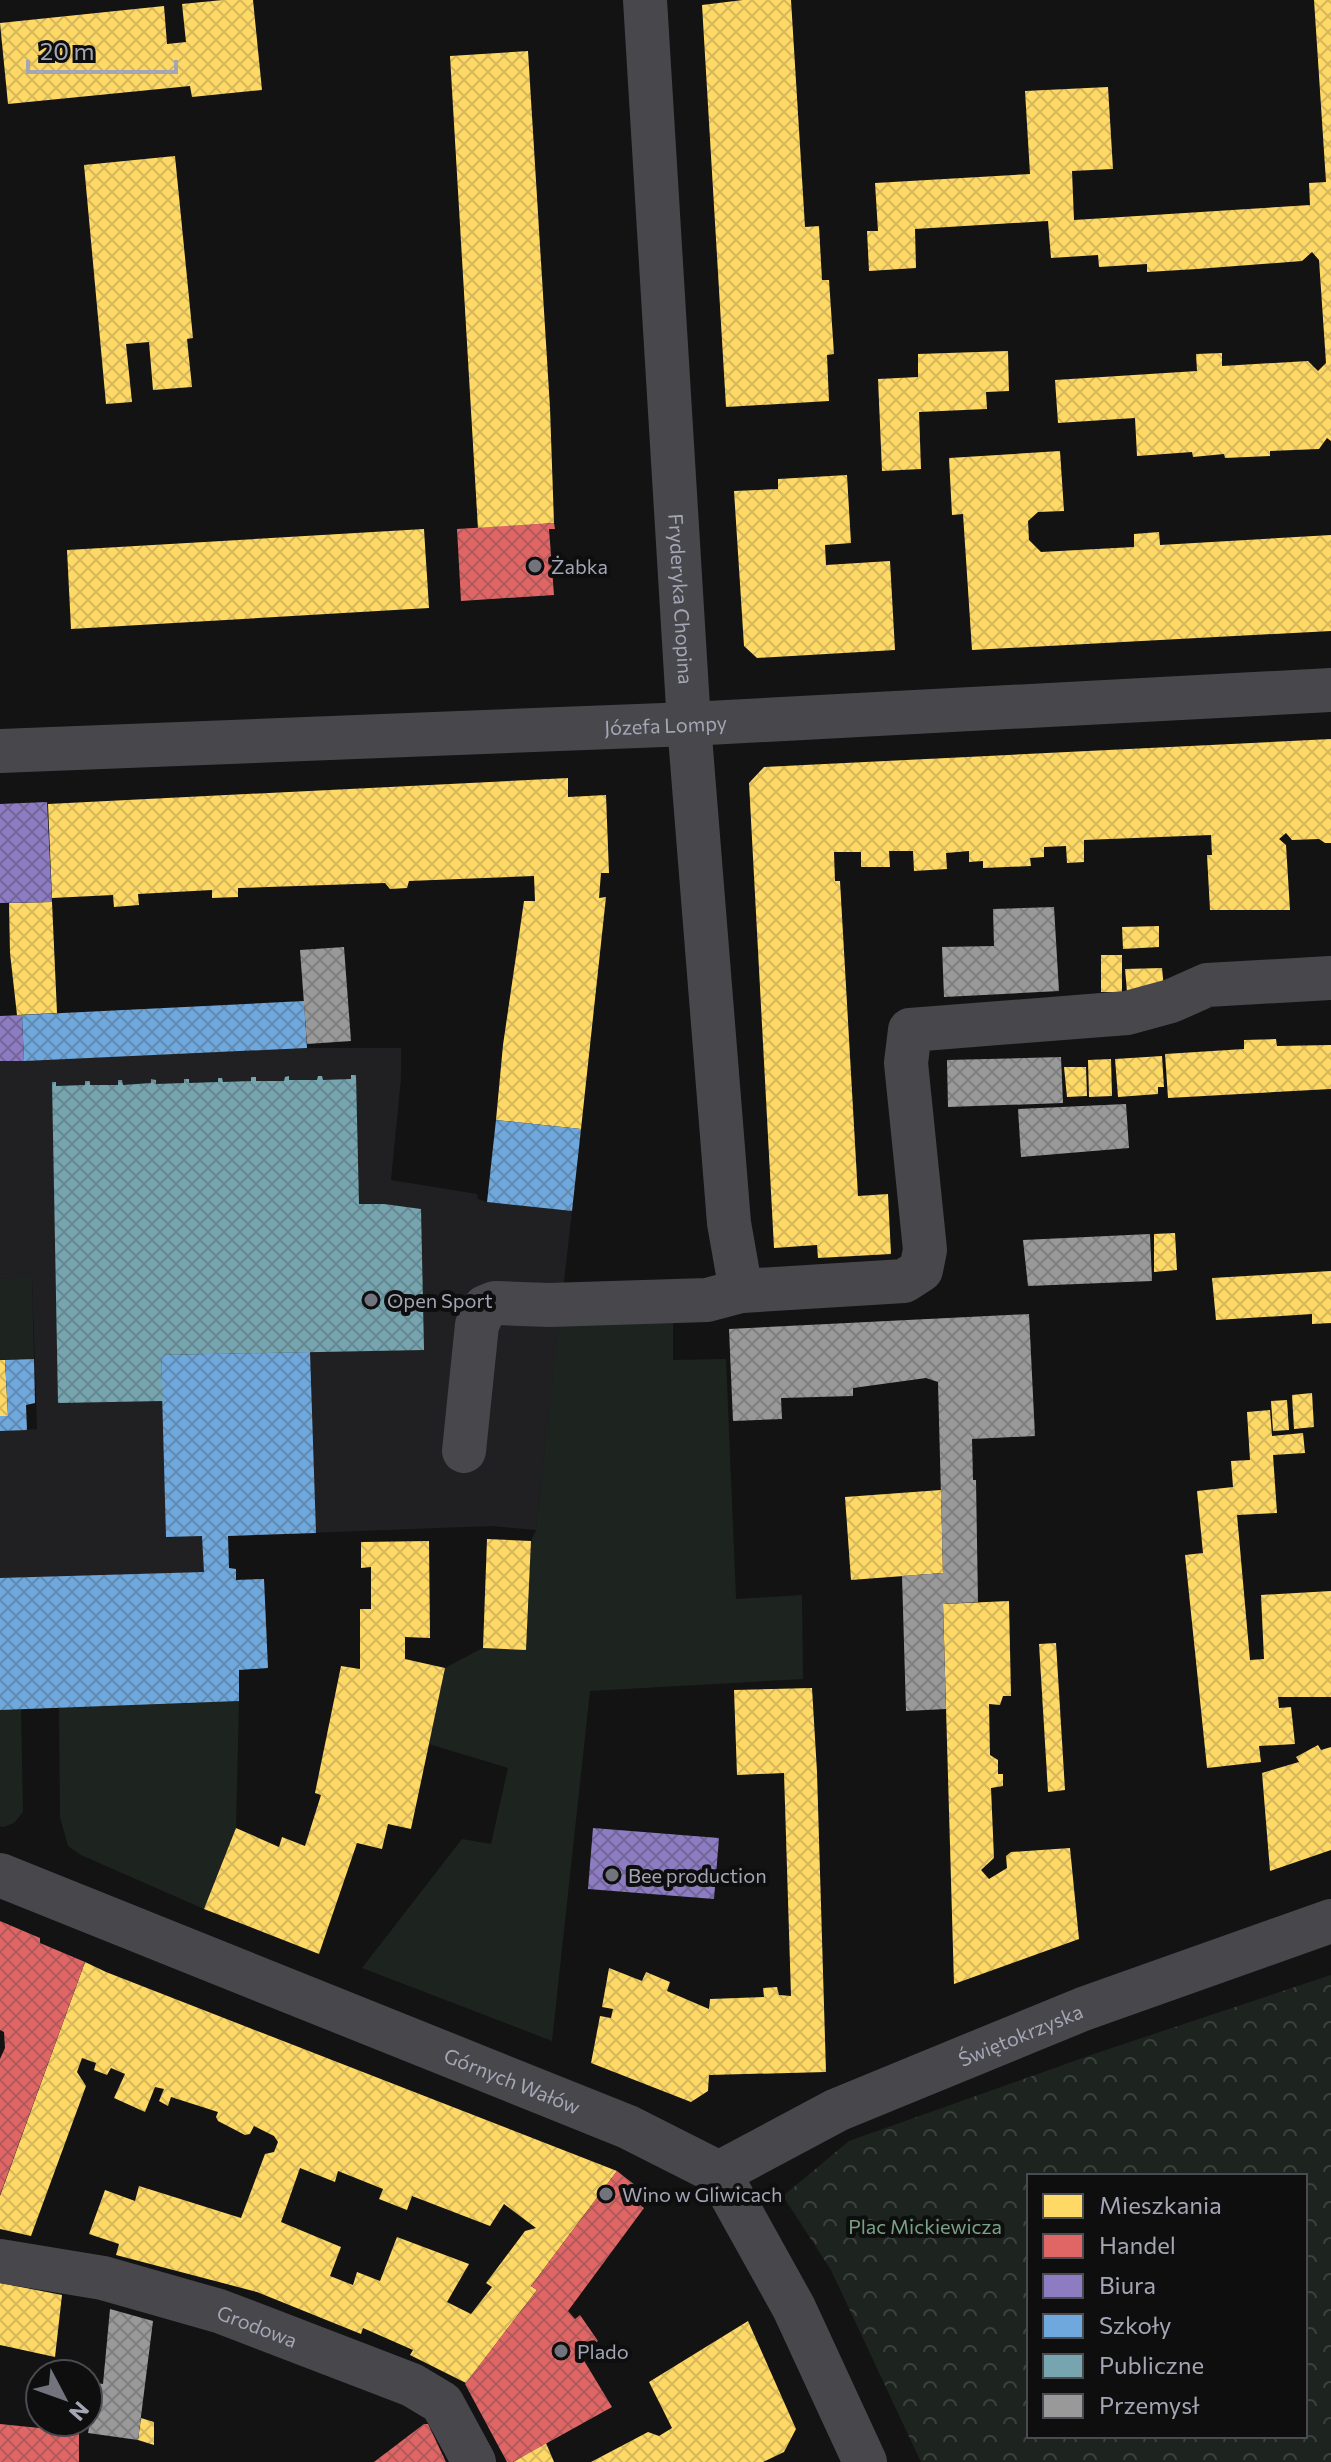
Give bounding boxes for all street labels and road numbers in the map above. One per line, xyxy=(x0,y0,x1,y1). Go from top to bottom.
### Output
street label: Fryderyka Chopina xyxy=(664,513,699,685)
street label: Józefa Lompy xyxy=(604,710,728,739)
street label: Świętokrzyska xyxy=(955,1998,1086,2071)
street label: Górnych Wałów xyxy=(441,2043,584,2119)
street label: Grodowa xyxy=(214,2299,301,2352)

